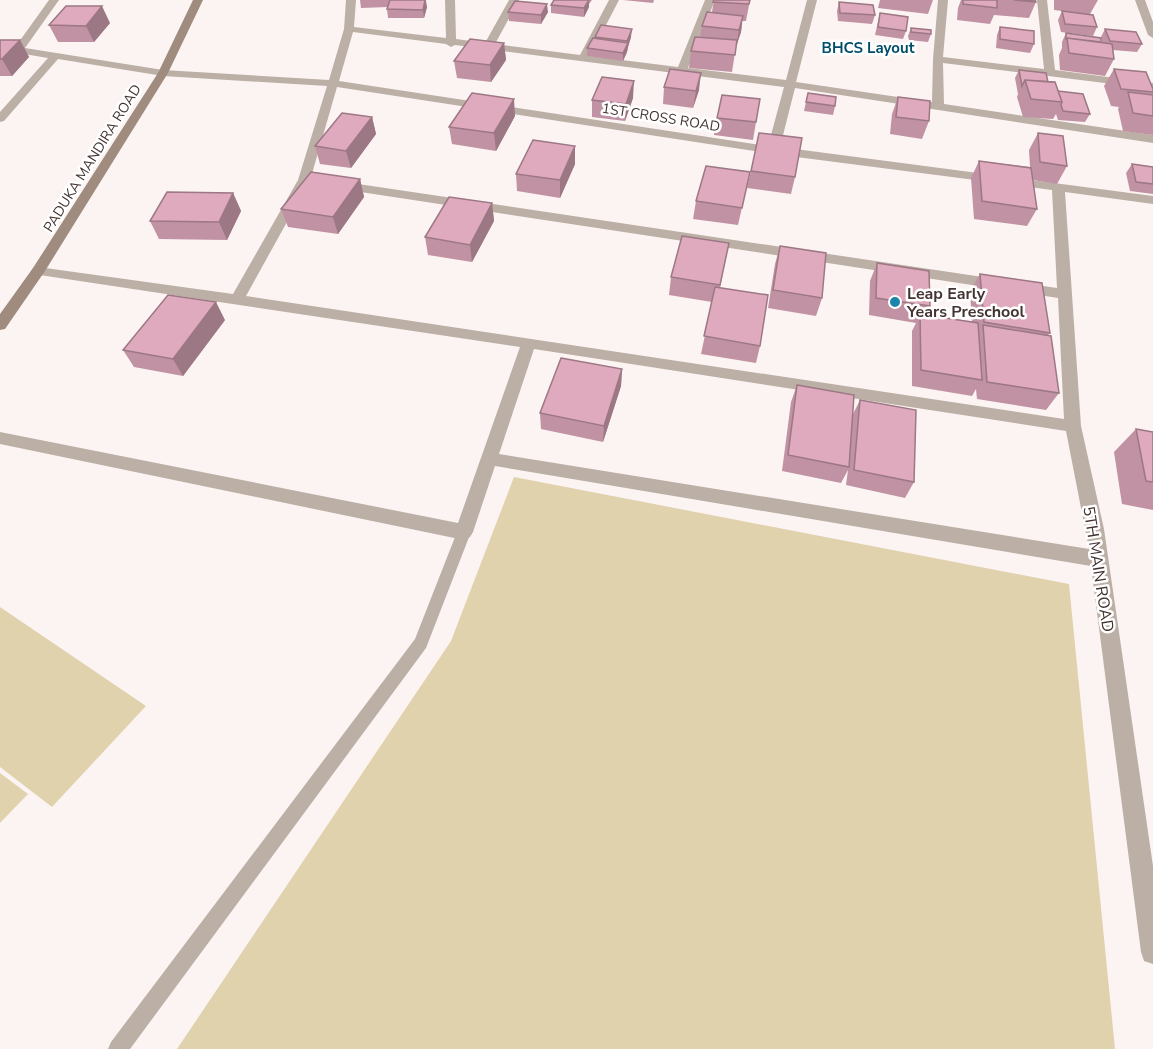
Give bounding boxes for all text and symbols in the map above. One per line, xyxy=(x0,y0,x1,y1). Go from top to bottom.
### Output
district label: BHCS Layout xyxy=(822,38,915,58)
street label: PADUKA MANDIRA ROAD xyxy=(39,81,146,236)
street label: 1ST CROSS ROAD xyxy=(600,99,721,136)
place label: Leap Early Years Preschool xyxy=(906,283,1025,323)
marker: Leap Early Years Preschool xyxy=(888,295,902,309)
street label: 5TH MAIN ROAD xyxy=(1077,505,1119,634)

